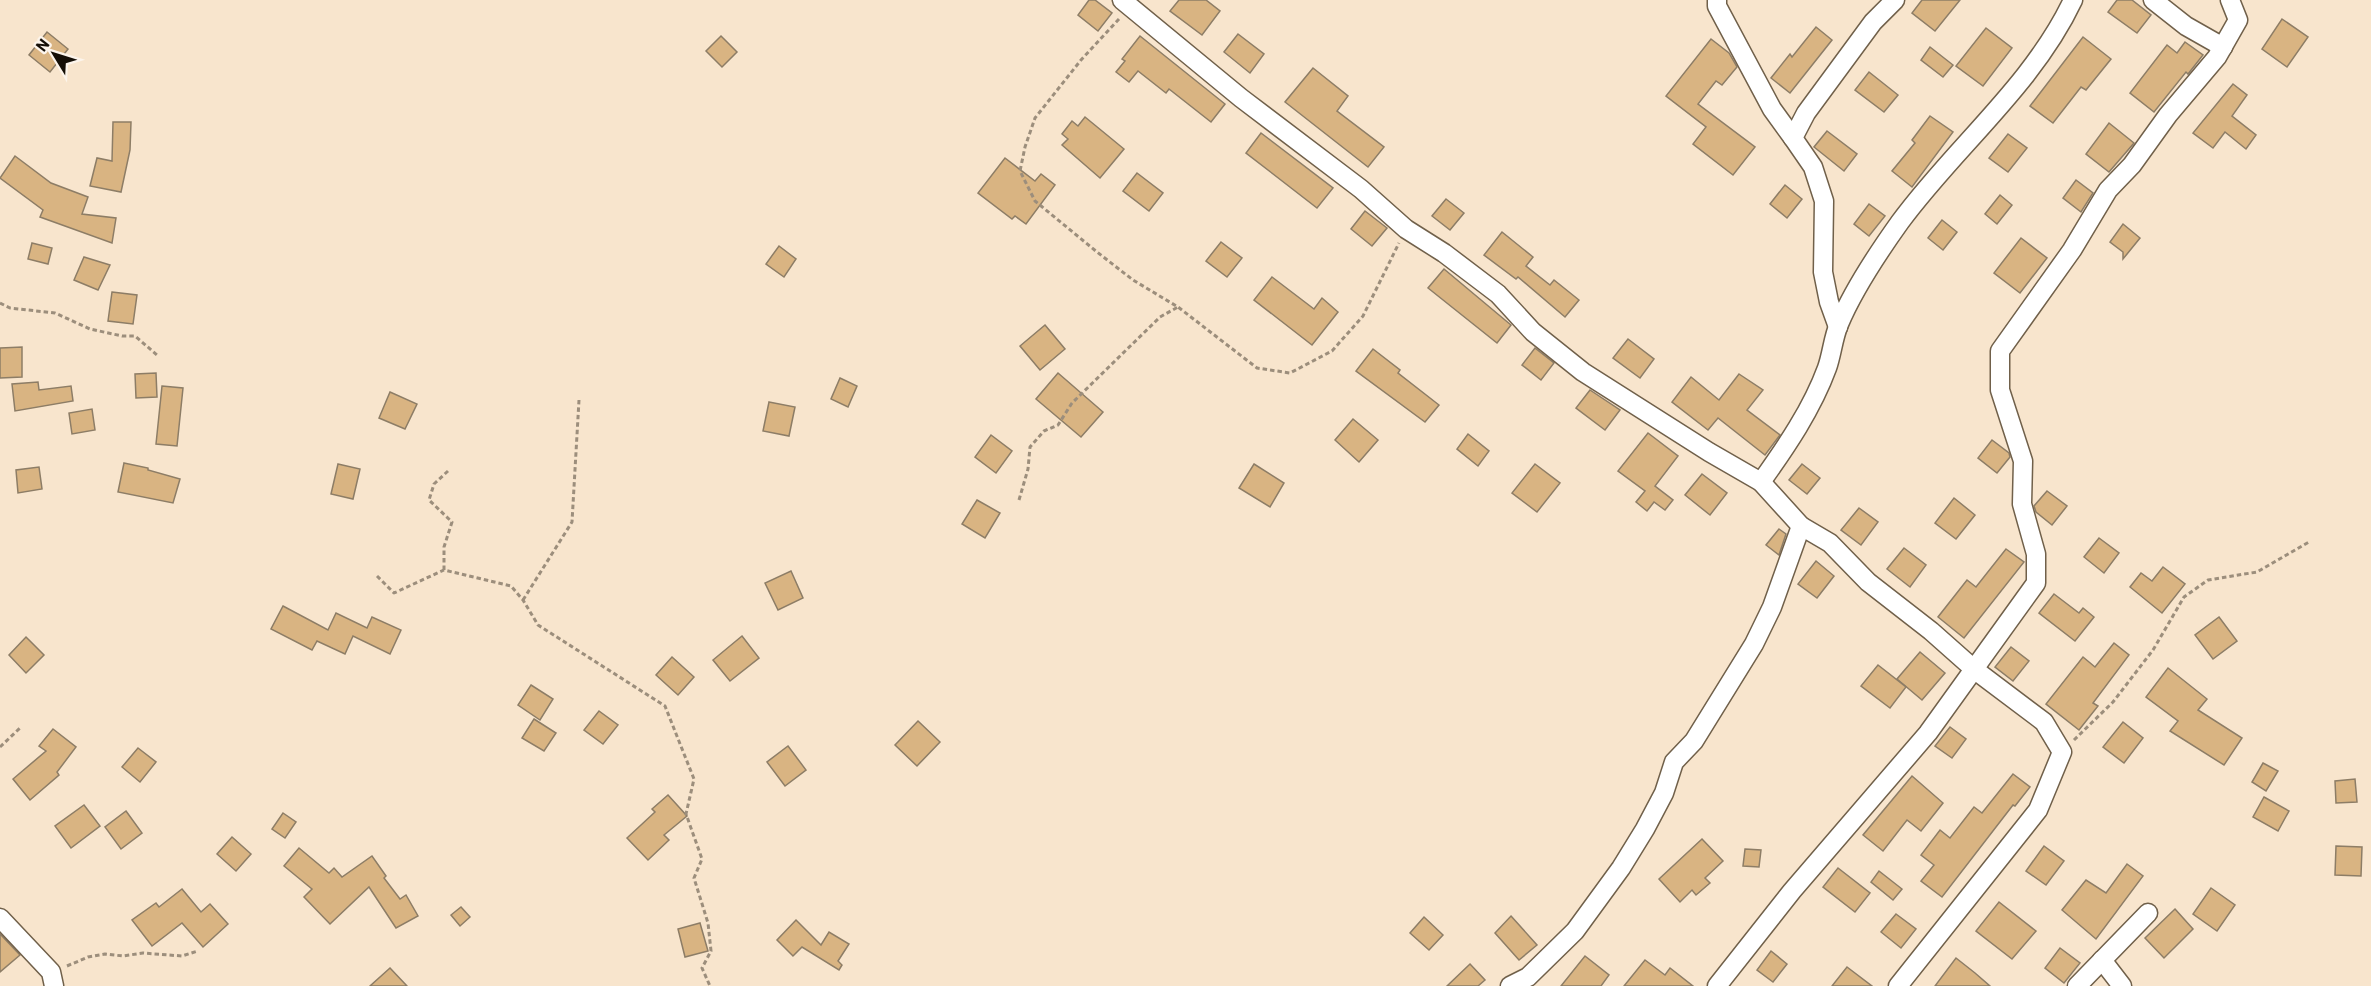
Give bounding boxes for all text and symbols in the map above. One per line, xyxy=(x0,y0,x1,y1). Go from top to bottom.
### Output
north arrow xyxy=(24,24,84,84)
text: N xyxy=(31,34,53,54)

